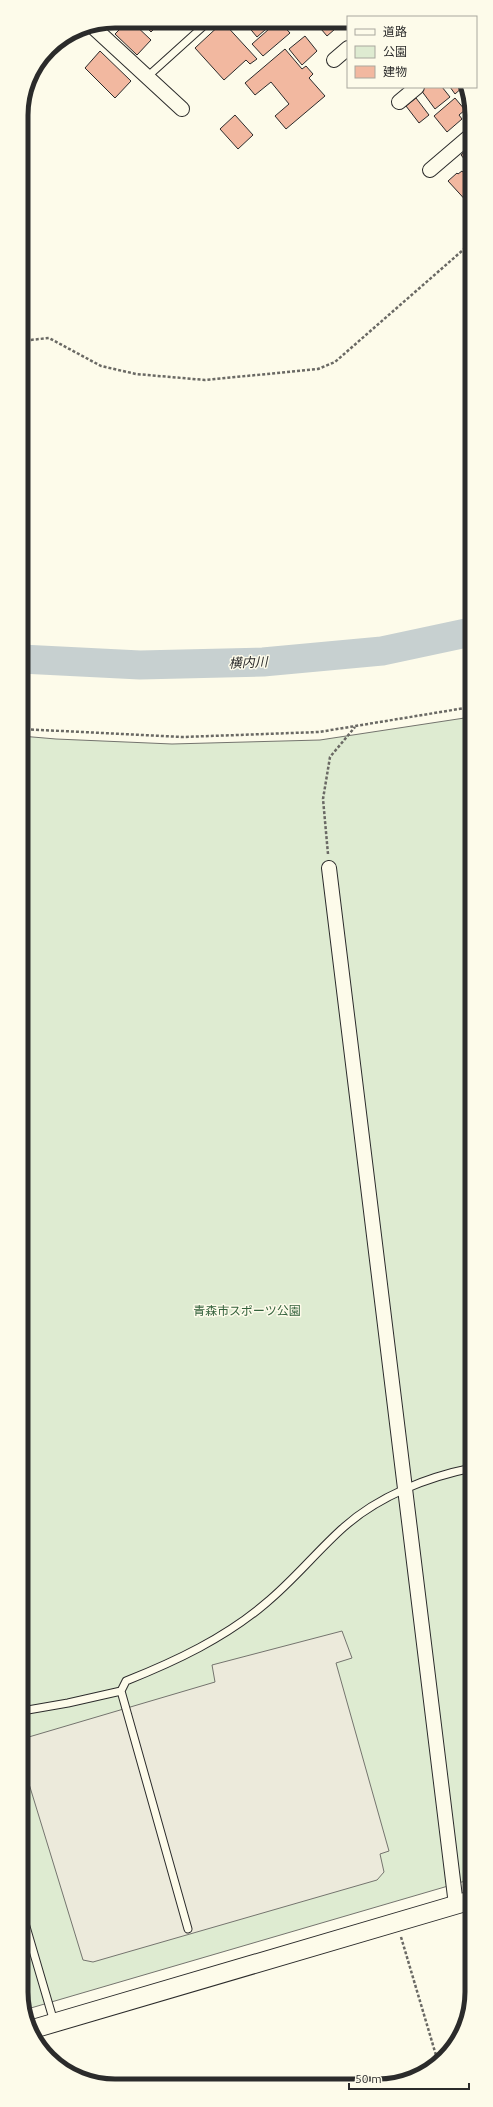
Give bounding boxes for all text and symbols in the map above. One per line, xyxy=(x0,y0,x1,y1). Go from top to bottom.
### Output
legend xyxy=(347,16,477,88)
text: 道路 xyxy=(383,25,407,38)
text: 公園 xyxy=(383,45,407,58)
text: 建物 xyxy=(383,65,407,78)
water label: 横内川 xyxy=(228,654,270,670)
park label: 青森市スポーツ公園 xyxy=(193,1304,301,1317)
scale bar xyxy=(349,2065,469,2091)
text: 50 m xyxy=(355,2072,382,2085)

